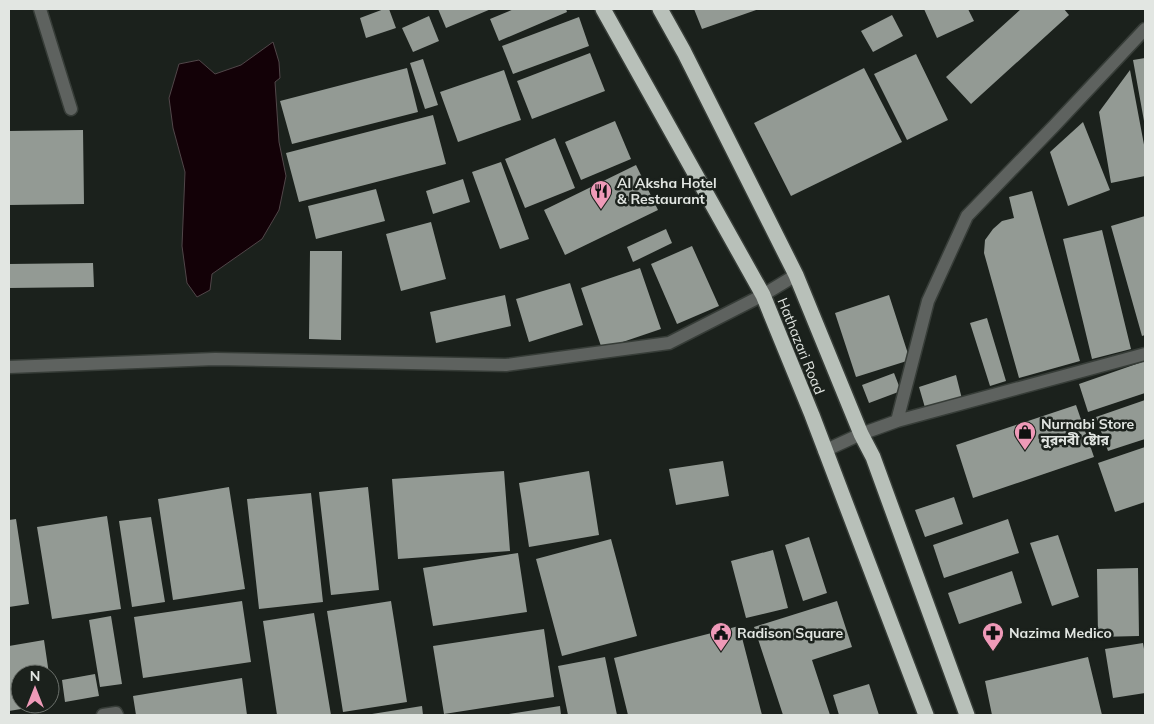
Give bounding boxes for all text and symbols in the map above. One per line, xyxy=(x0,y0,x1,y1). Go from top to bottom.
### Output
place label: Al Aksha Hotel & Restaurant xyxy=(617,174,717,208)
restaurant icon: Al Aksha Hotel & Restaurant xyxy=(589,179,613,210)
street label: Hathazari Road xyxy=(773,295,829,397)
place label: Nurnabi Store নুরনবী ষ্টোর xyxy=(1040,415,1135,449)
shop icon: Nurnabi Store নুরনবী ষ্টোর xyxy=(1013,420,1037,451)
public building icon: Radison Square xyxy=(709,621,733,652)
pharmacy icon: Nazima Medico xyxy=(981,621,1005,652)
place label: Radison Square xyxy=(737,624,843,642)
place label: Nazima Medico xyxy=(1009,624,1112,642)
north arrow xyxy=(10,664,60,714)
text: N xyxy=(30,667,40,685)

